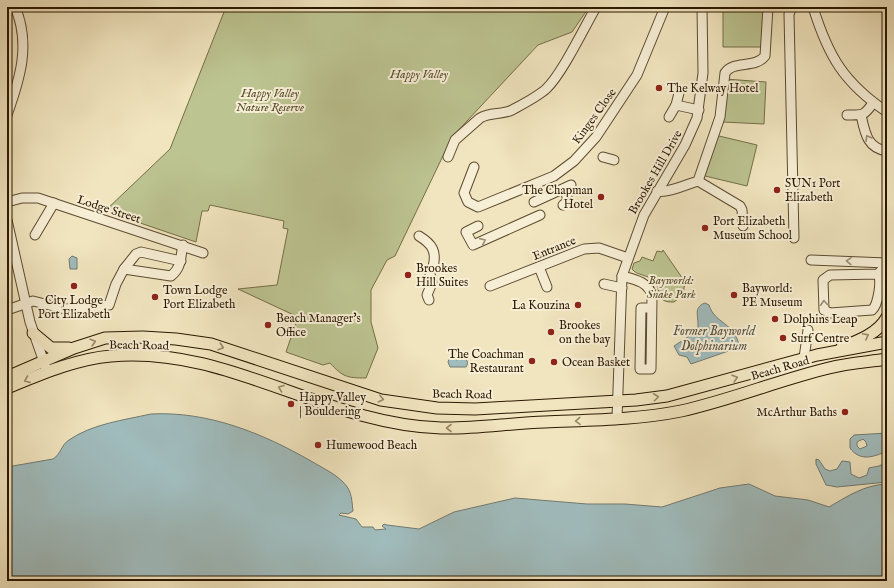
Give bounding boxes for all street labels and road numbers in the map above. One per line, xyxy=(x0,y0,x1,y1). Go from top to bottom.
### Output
street label: Kinges Close xyxy=(569,85,620,147)
street label: Brookes Hill Drive xyxy=(625,127,686,217)
street label: Lodge Street xyxy=(75,192,143,227)
street label: Entrance xyxy=(530,233,579,264)
street label: Beach Road xyxy=(109,337,170,354)
street label: Beach Road xyxy=(749,353,812,384)
street label: Beach Road xyxy=(432,386,493,403)

